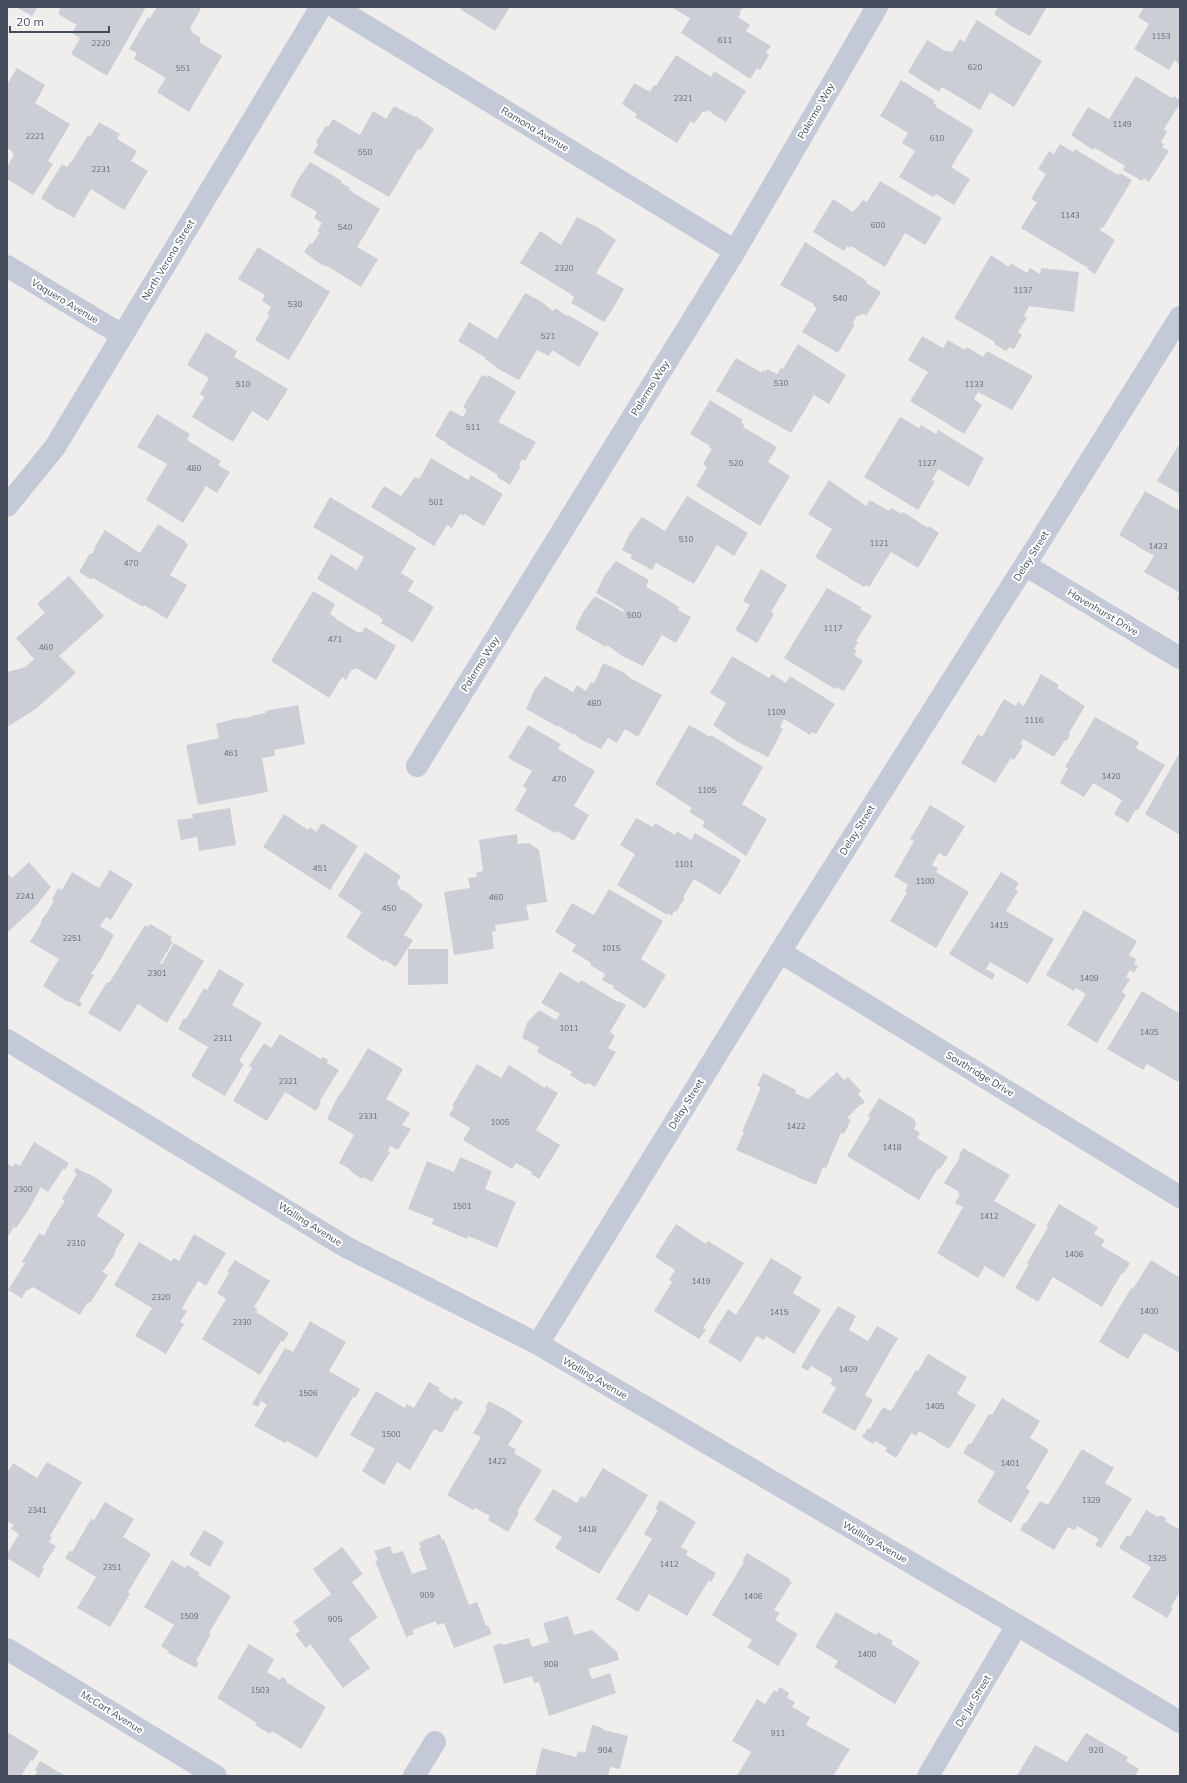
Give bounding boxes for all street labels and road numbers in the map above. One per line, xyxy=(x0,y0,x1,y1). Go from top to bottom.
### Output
street label: Palermo Way xyxy=(795,80,838,141)
street label: Ramona Avenue xyxy=(499,104,571,154)
street label: North Verona Street xyxy=(139,217,198,303)
street label: Vaquero Avenue xyxy=(29,276,101,326)
street label: Palermo Way xyxy=(628,357,672,418)
street label: Delay Street xyxy=(1010,528,1052,584)
street label: Havenhurst Drive xyxy=(1065,586,1141,638)
street label: Palermo Way xyxy=(458,633,502,694)
street label: Delay Street xyxy=(836,802,878,858)
street label: Southridge Drive xyxy=(944,1049,1016,1099)
street label: Delay Street xyxy=(665,1076,707,1132)
street label: Walling Avenue xyxy=(276,1199,344,1249)
street label: Walling Avenue xyxy=(560,1354,630,1402)
street label: Walling Avenue xyxy=(840,1518,910,1566)
street label: De Jur Street xyxy=(952,1672,994,1729)
street label: McCart Avenue xyxy=(78,1688,146,1736)

